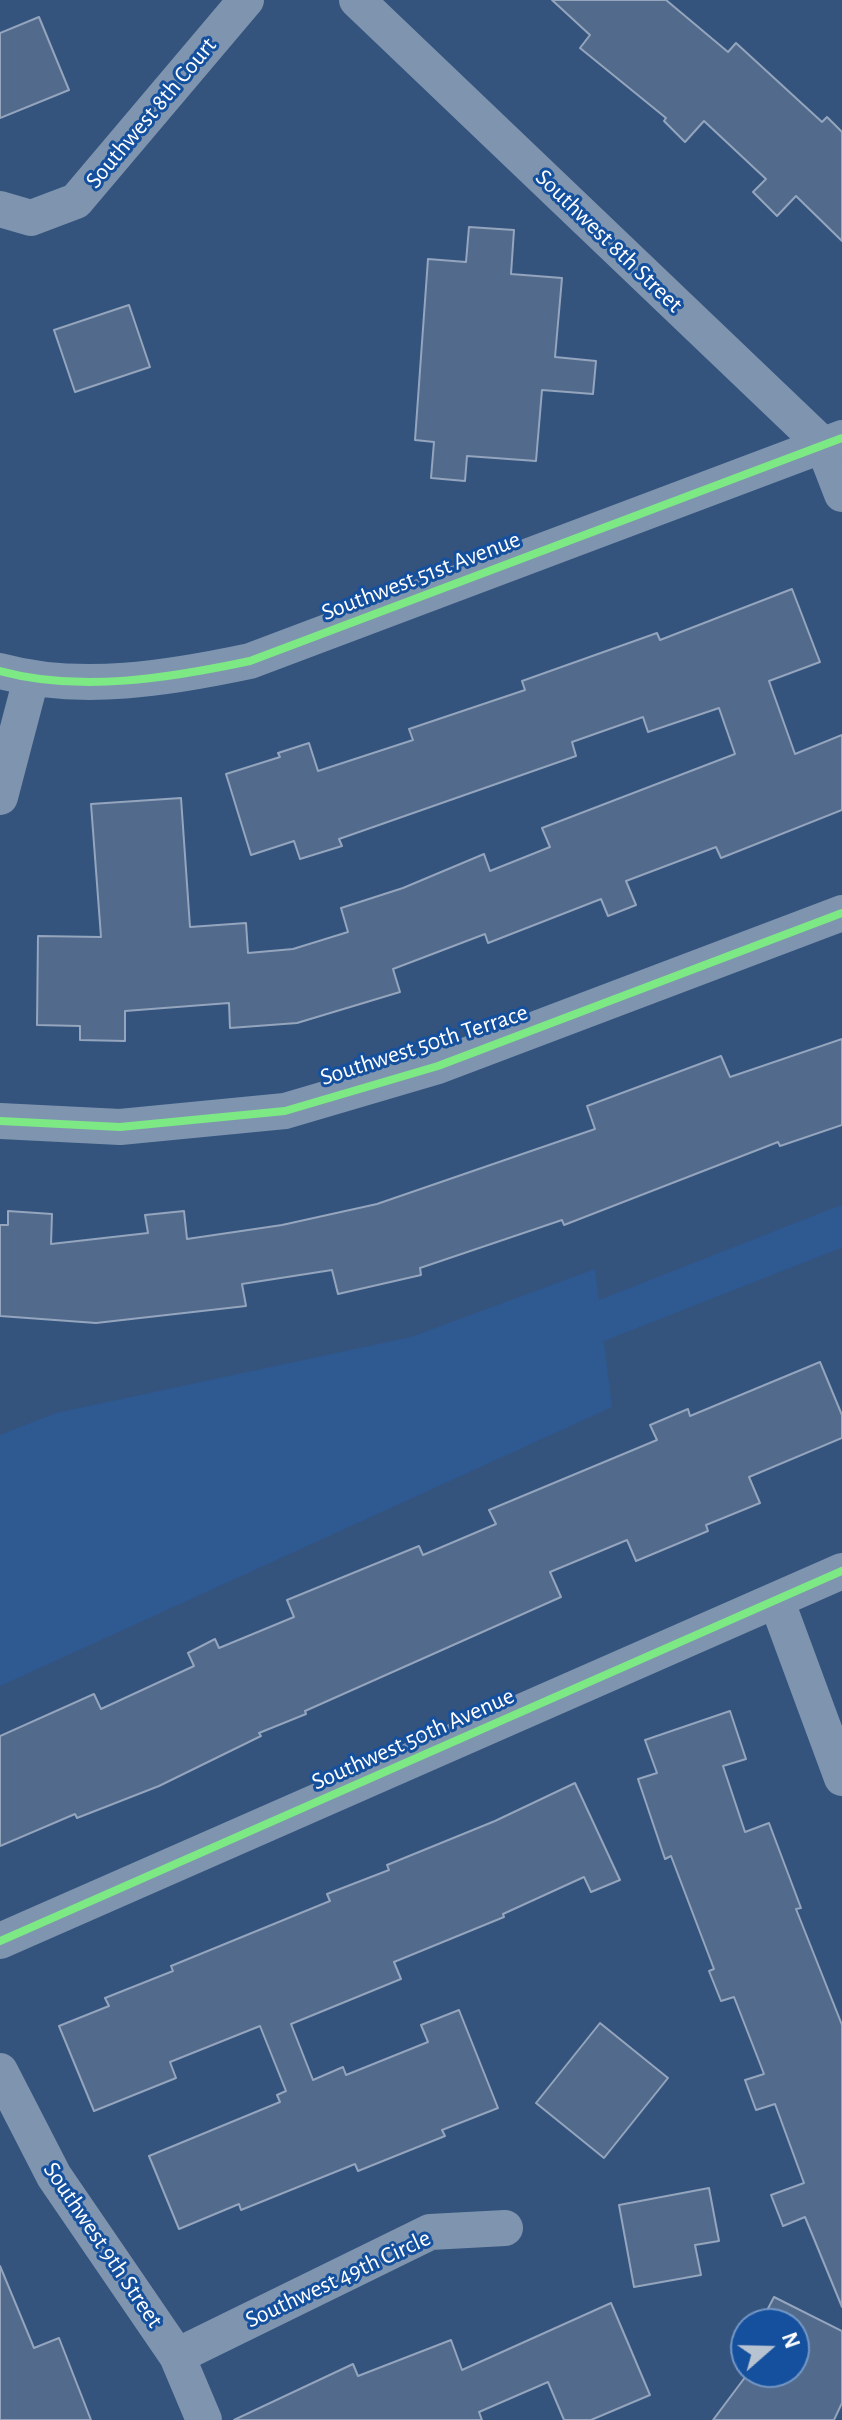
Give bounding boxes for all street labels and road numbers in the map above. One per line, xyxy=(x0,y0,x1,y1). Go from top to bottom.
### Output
street label: Southwest 8th Court xyxy=(79,31,223,195)
street label: Southwest 8th Street xyxy=(529,163,689,319)
street label: Southwest 51st Avenue xyxy=(317,525,525,627)
street label: Southwest 50th Terrace xyxy=(317,998,531,1092)
street label: Southwest 50th Avenue xyxy=(307,1681,519,1797)
street label: Southwest 9th Street xyxy=(37,2157,169,2333)
street label: Southwest 49th Circle xyxy=(241,2223,435,2335)

